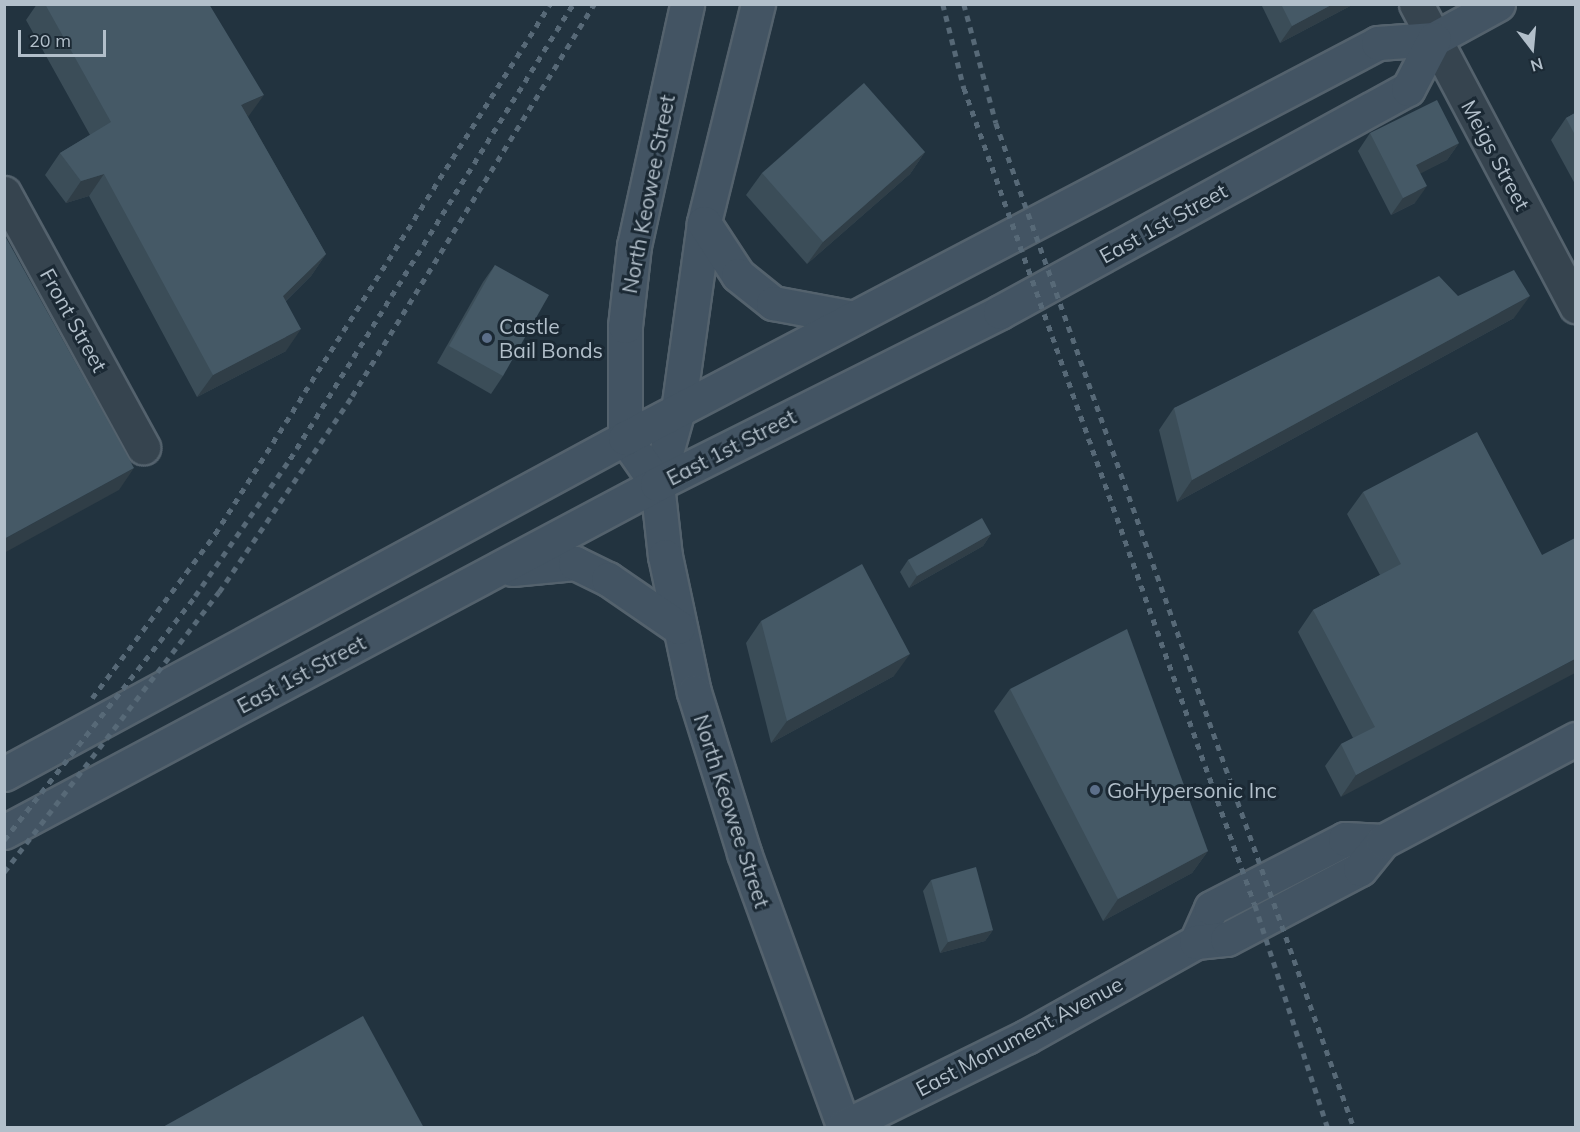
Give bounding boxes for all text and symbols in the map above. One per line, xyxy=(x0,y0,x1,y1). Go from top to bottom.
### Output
scale bar xyxy=(21,18,110,56)
north arrow xyxy=(1502,18,1562,78)
text: 20 m xyxy=(29,29,71,52)
text: N xyxy=(1528,54,1546,77)
street label: North Keowee Street xyxy=(616,93,680,295)
street label: Meigs Street xyxy=(1456,96,1536,214)
street label: East 1st Street xyxy=(1095,178,1231,268)
street label: Front Street xyxy=(35,264,113,376)
place label: Castle Bail Bonds xyxy=(499,313,603,363)
marker: Castle Bail Bonds xyxy=(480,331,494,345)
street label: East 1st Street xyxy=(662,404,800,490)
street label: East 1st Street xyxy=(233,630,369,718)
street label: North Keowee Street xyxy=(689,711,775,911)
place label: GoHypersonic Inc xyxy=(1107,777,1277,803)
marker: GoHypersonic Inc xyxy=(1088,783,1102,797)
street label: East Monument Avenue xyxy=(911,971,1127,1101)

